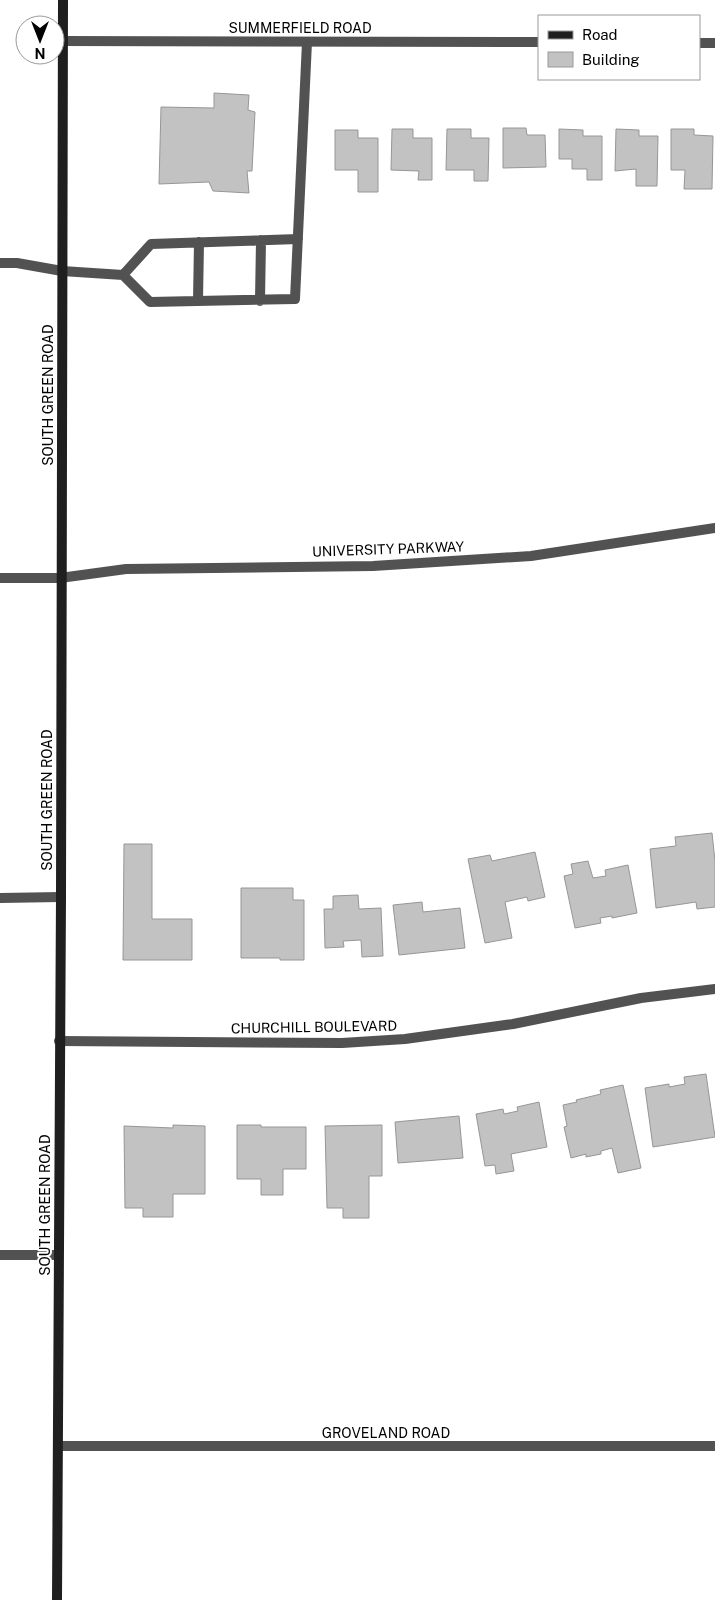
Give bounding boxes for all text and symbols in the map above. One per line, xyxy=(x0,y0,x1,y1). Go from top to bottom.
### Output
north arrow xyxy=(15,15,65,65)
legend xyxy=(538,15,700,80)
street label: SUMMERFIELD ROAD xyxy=(228,20,372,36)
text: Road xyxy=(582,26,618,43)
text: N xyxy=(35,45,45,61)
text: Building xyxy=(582,51,640,68)
street label: SOUTH GREEN ROAD xyxy=(40,324,56,466)
street label: UNIVERSITY PARKWAY xyxy=(312,538,465,560)
street label: SOUTH GREEN ROAD xyxy=(39,729,55,871)
street label: CHURCHILL BOULEVARD xyxy=(231,1018,397,1036)
street label: SOUTH GREEN ROAD xyxy=(37,1134,53,1276)
street label: GROVELAND ROAD xyxy=(322,1425,450,1441)

